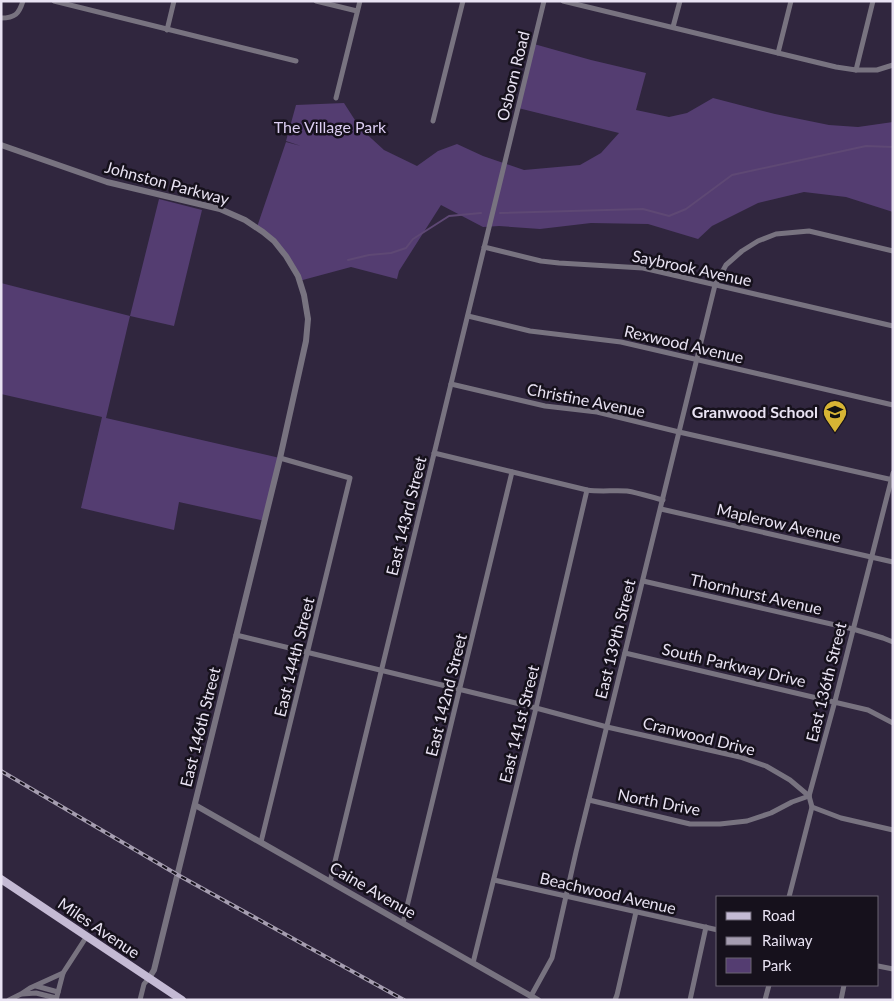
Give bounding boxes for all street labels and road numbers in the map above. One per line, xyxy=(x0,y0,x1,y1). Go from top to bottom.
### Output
street label: Osborn Road xyxy=(492,29,533,123)
street label: Johnston Parkway xyxy=(103,157,232,208)
street label: Saybrook Avenue xyxy=(631,246,754,289)
street label: Rexwood Avenue xyxy=(623,321,746,366)
street label: Christine Avenue xyxy=(525,379,647,420)
street label: East 143rd Street xyxy=(381,454,430,578)
street label: Maplerow Avenue xyxy=(715,499,843,546)
street label: Thornhurst Avenue xyxy=(688,569,824,618)
street label: East 139th Street xyxy=(590,577,639,701)
street label: East 144th Street xyxy=(269,595,318,719)
street label: East 136th Street xyxy=(801,620,850,744)
street label: East 142nd Street xyxy=(421,631,470,758)
street label: South Parkway Drive xyxy=(660,639,808,690)
street label: East 141st Street xyxy=(495,663,542,785)
street label: East 146th Street xyxy=(175,665,224,789)
street label: Cranwood Drive xyxy=(641,712,757,759)
street label: North Drive xyxy=(616,784,702,819)
street label: Caine Avenue xyxy=(327,857,420,922)
street label: Beachwood Avenue xyxy=(538,868,678,917)
street label: Miles Avenue xyxy=(55,893,144,962)

